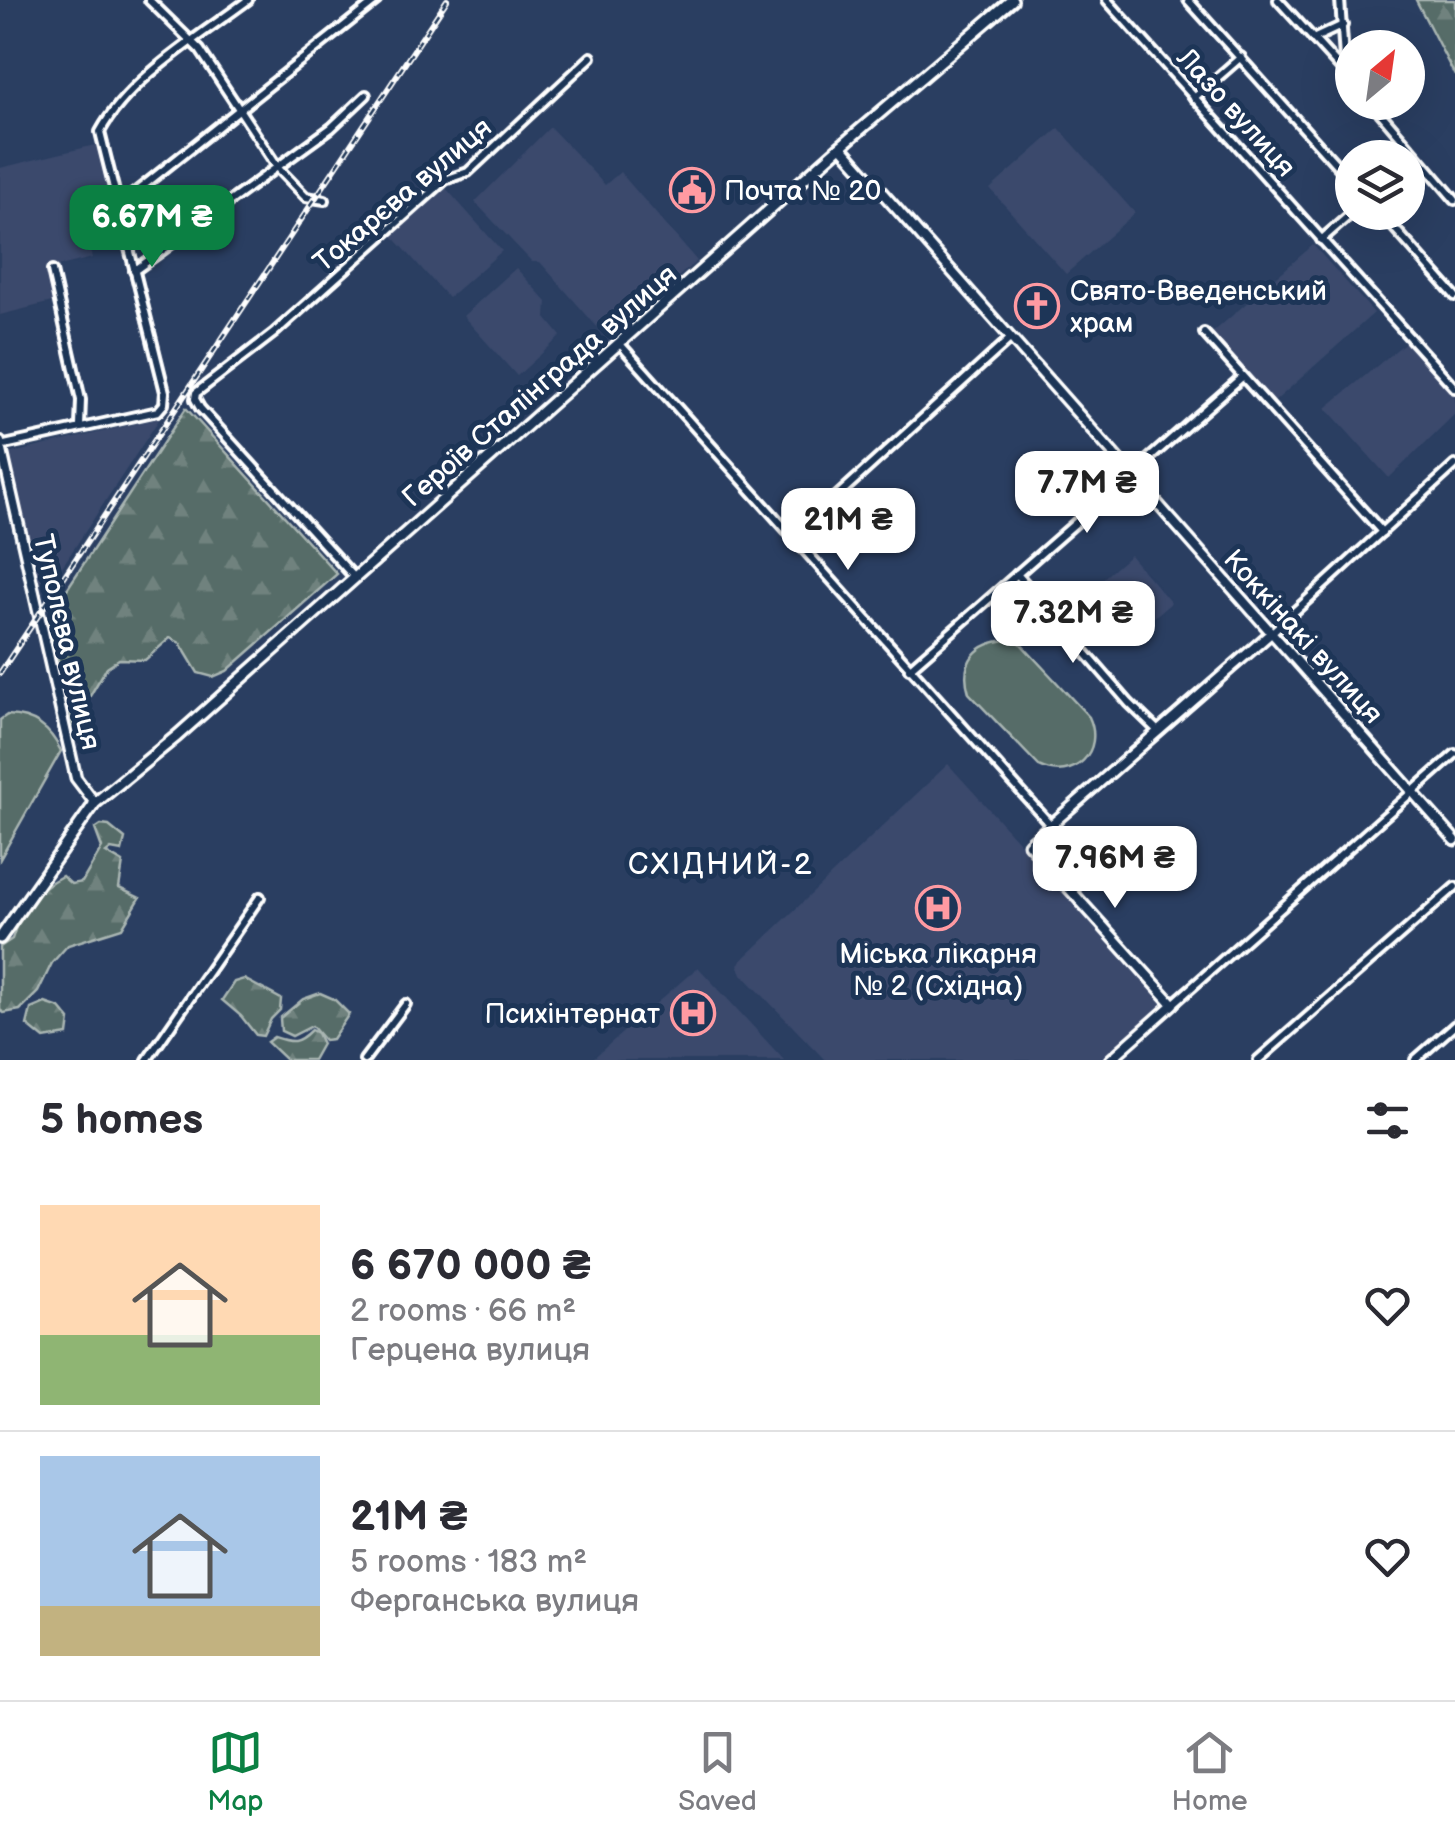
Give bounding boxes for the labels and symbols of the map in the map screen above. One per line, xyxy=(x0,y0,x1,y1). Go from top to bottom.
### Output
north arrow xyxy=(1335,30,1425,120)
street label: Лазо вулиця xyxy=(1169,41,1302,184)
street label: Токарєва вулиця xyxy=(307,111,499,279)
public building icon: Почта № 20 xyxy=(669,167,715,213)
place label: Почта № 20 xyxy=(724,175,881,208)
pin: 6.67M ₴ xyxy=(60,185,244,270)
street label: Героїв Сталінграда вулиця xyxy=(396,258,684,514)
place label: Свято-Введенський храм xyxy=(1070,275,1327,340)
church icon: Свято-Введенський храм xyxy=(1014,283,1060,329)
pin: 7.7M ₴ xyxy=(1006,451,1168,536)
pin: 21M ₴ xyxy=(778,488,918,573)
street label: Туполєва вулиця xyxy=(26,531,107,753)
street label: Коккінакі вулиця xyxy=(1216,543,1389,731)
pin: 7.32M ₴ xyxy=(981,581,1165,666)
pin: 7.96M ₴ xyxy=(1023,826,1207,911)
district label: СХІДНИЙ-2 xyxy=(628,847,814,883)
hospital icon: Міська лікарня № 2 (Східна) xyxy=(915,885,961,931)
place label: Міська лікарня № 2 (Східна) xyxy=(839,938,1037,1003)
hospital icon: Психінтернат xyxy=(670,990,716,1036)
place label: Психінтернат xyxy=(484,998,660,1031)

